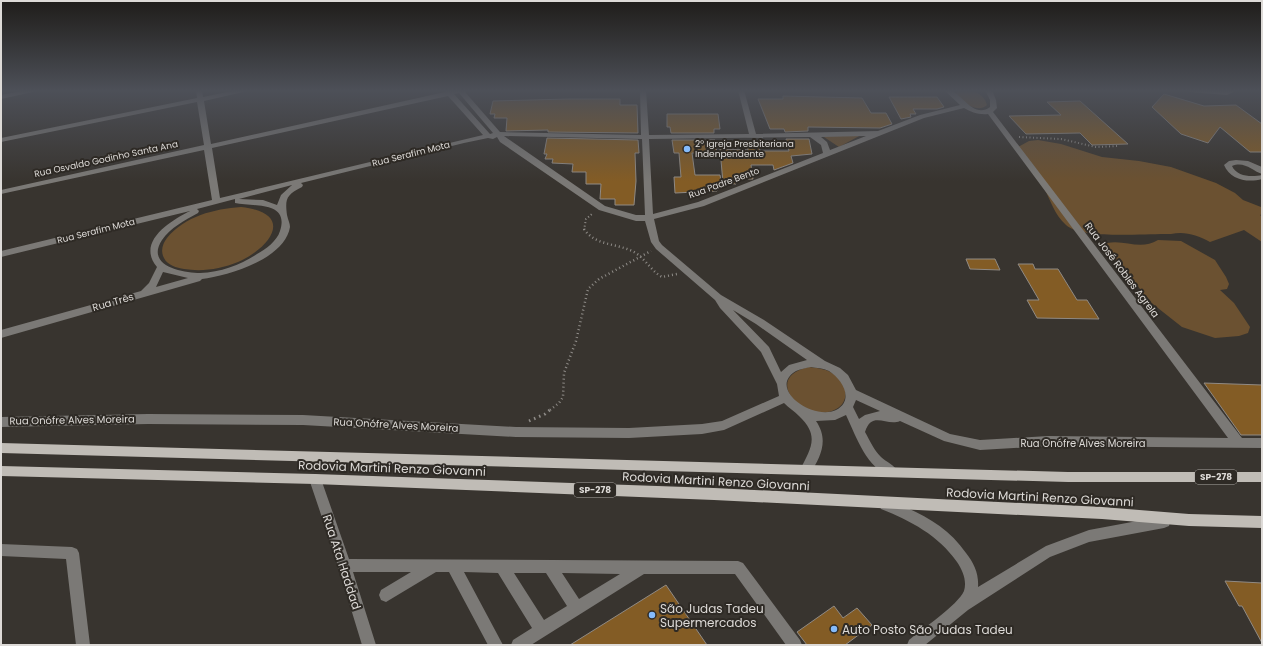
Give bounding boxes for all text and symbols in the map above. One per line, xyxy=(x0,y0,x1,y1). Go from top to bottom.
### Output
street label: Rua Osvaldo Godinho Santa Ana xyxy=(33,138,179,180)
place label: 2° Igreja Presbiteriana Indenpendente xyxy=(695,138,794,160)
street label: Rua Serafim Mota xyxy=(371,139,451,169)
marker: 2° Igreja Presbiteriana Indenpendente xyxy=(682,144,692,154)
street label: Rua Padre Bento xyxy=(687,165,761,201)
street label: Rua Serafim Mota xyxy=(56,216,136,246)
street label: Rua José Robles Agrela xyxy=(1081,219,1163,321)
street label: Rua Três xyxy=(91,289,135,315)
street label: Rua Onófre Alves Moreira xyxy=(9,411,135,429)
street label: Rua Onófre Alves Moreira xyxy=(333,414,459,436)
street label: Rua Onófre Alves Moreira xyxy=(1020,436,1146,451)
street label: Rodovia Martini Renzo Giovanni xyxy=(298,456,486,480)
street label: Rodovia Martini Renzo Giovanni xyxy=(622,468,810,494)
road number: SP-278 xyxy=(1195,470,1237,484)
road number: SP-278 xyxy=(574,483,616,497)
street label: Rodovia Martini Renzo Giovanni xyxy=(946,484,1134,510)
street label: Rua Ata Haddad xyxy=(319,512,365,612)
place label: São Judas Tadeu Supermercados xyxy=(660,600,764,631)
marker: São Judas Tadeu Supermercados xyxy=(647,610,657,620)
place label: Auto Posto São Judas Tadeu xyxy=(842,621,1013,638)
marker: Auto Posto São Judas Tadeu xyxy=(829,624,839,634)

